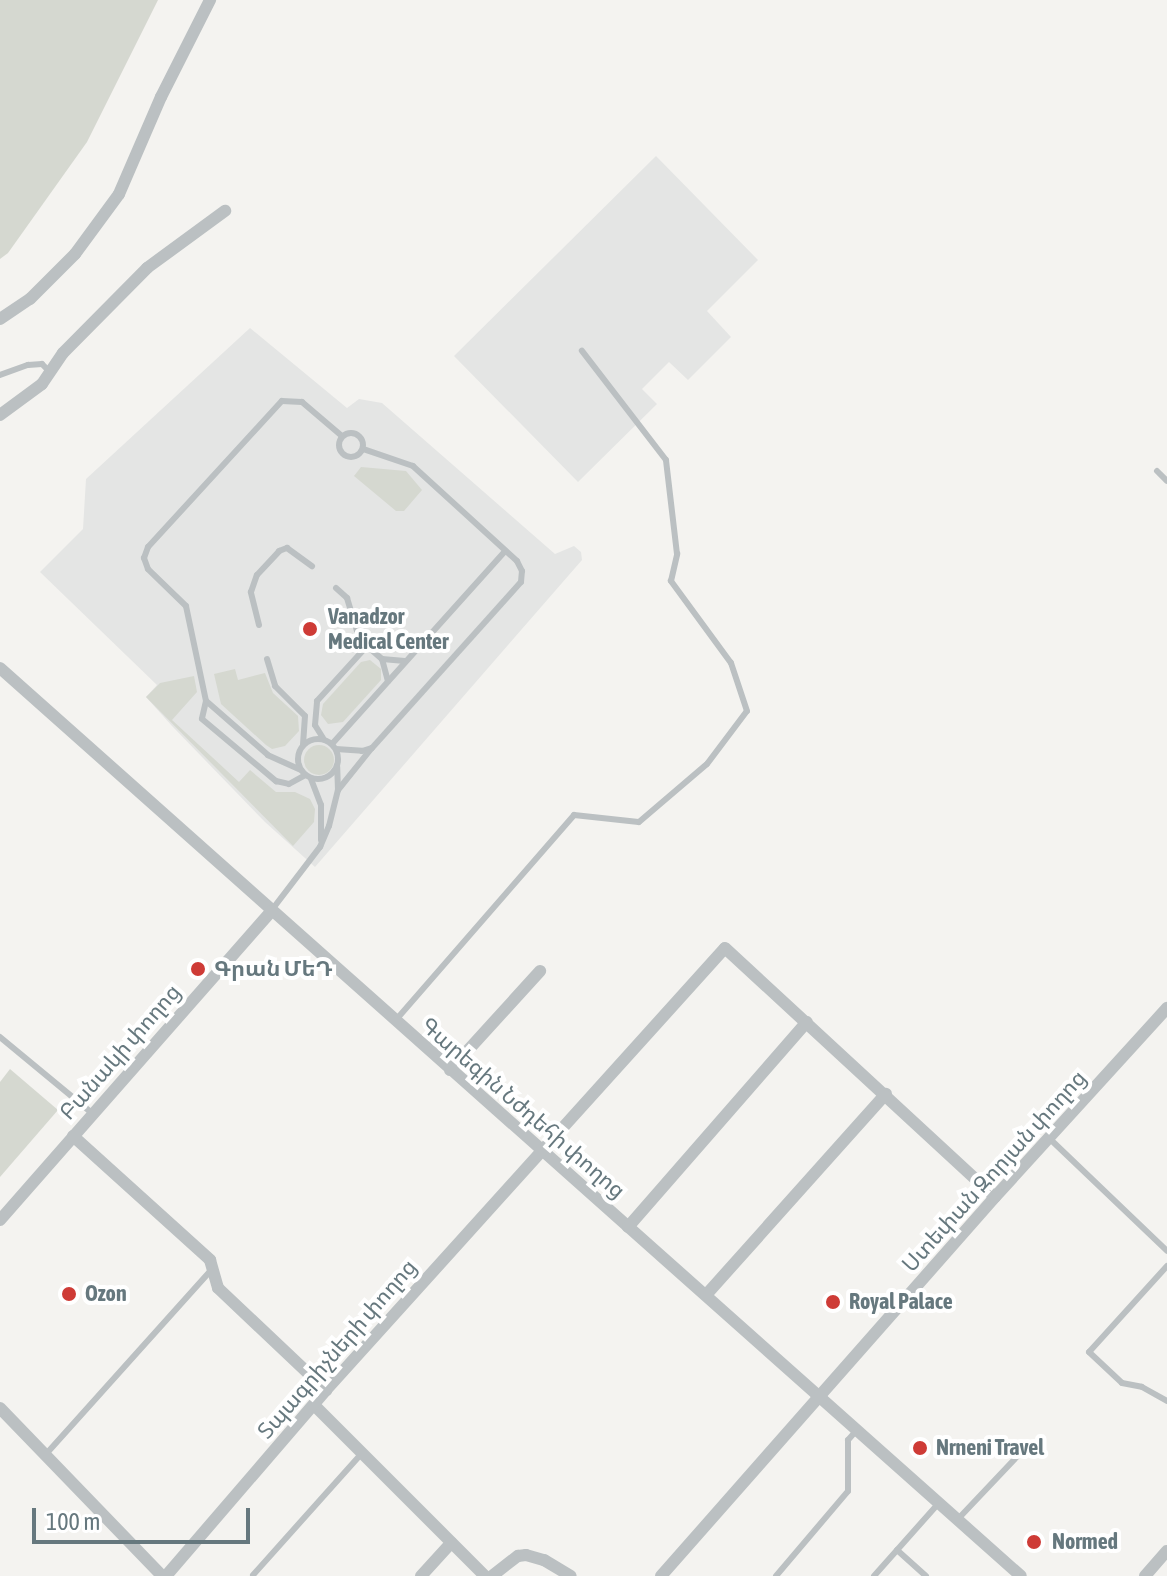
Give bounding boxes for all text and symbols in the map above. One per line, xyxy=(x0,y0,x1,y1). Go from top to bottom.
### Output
place label: Vanadzor Medical Center xyxy=(328,603,448,654)
marker: Vanadzor Medical Center xyxy=(299,618,321,640)
place label: Գրան ՄեԴ xyxy=(214,956,333,982)
marker: Գրան ՄեԴ xyxy=(189,960,207,978)
street label: Բանակի փողոց xyxy=(54,979,186,1125)
street label: Գարեգին Նժդեհի փողոց xyxy=(415,1012,631,1204)
street label: Ստեփան Զորյան փողոց xyxy=(896,1065,1092,1277)
street label: Տպագրիչների փողոց xyxy=(252,1254,422,1444)
place label: Ozon xyxy=(85,1281,127,1307)
marker: Ozon xyxy=(60,1285,78,1303)
place label: Royal Palace xyxy=(849,1289,953,1315)
marker: Royal Palace xyxy=(824,1293,842,1311)
place label: Nrneni Travel xyxy=(936,1435,1044,1461)
marker: Nrneni Travel xyxy=(911,1439,929,1457)
scale bar xyxy=(36,1492,254,1542)
text: 100 m xyxy=(46,1508,100,1535)
place label: Normed xyxy=(1052,1529,1118,1555)
marker: Normed xyxy=(1023,1531,1045,1553)

